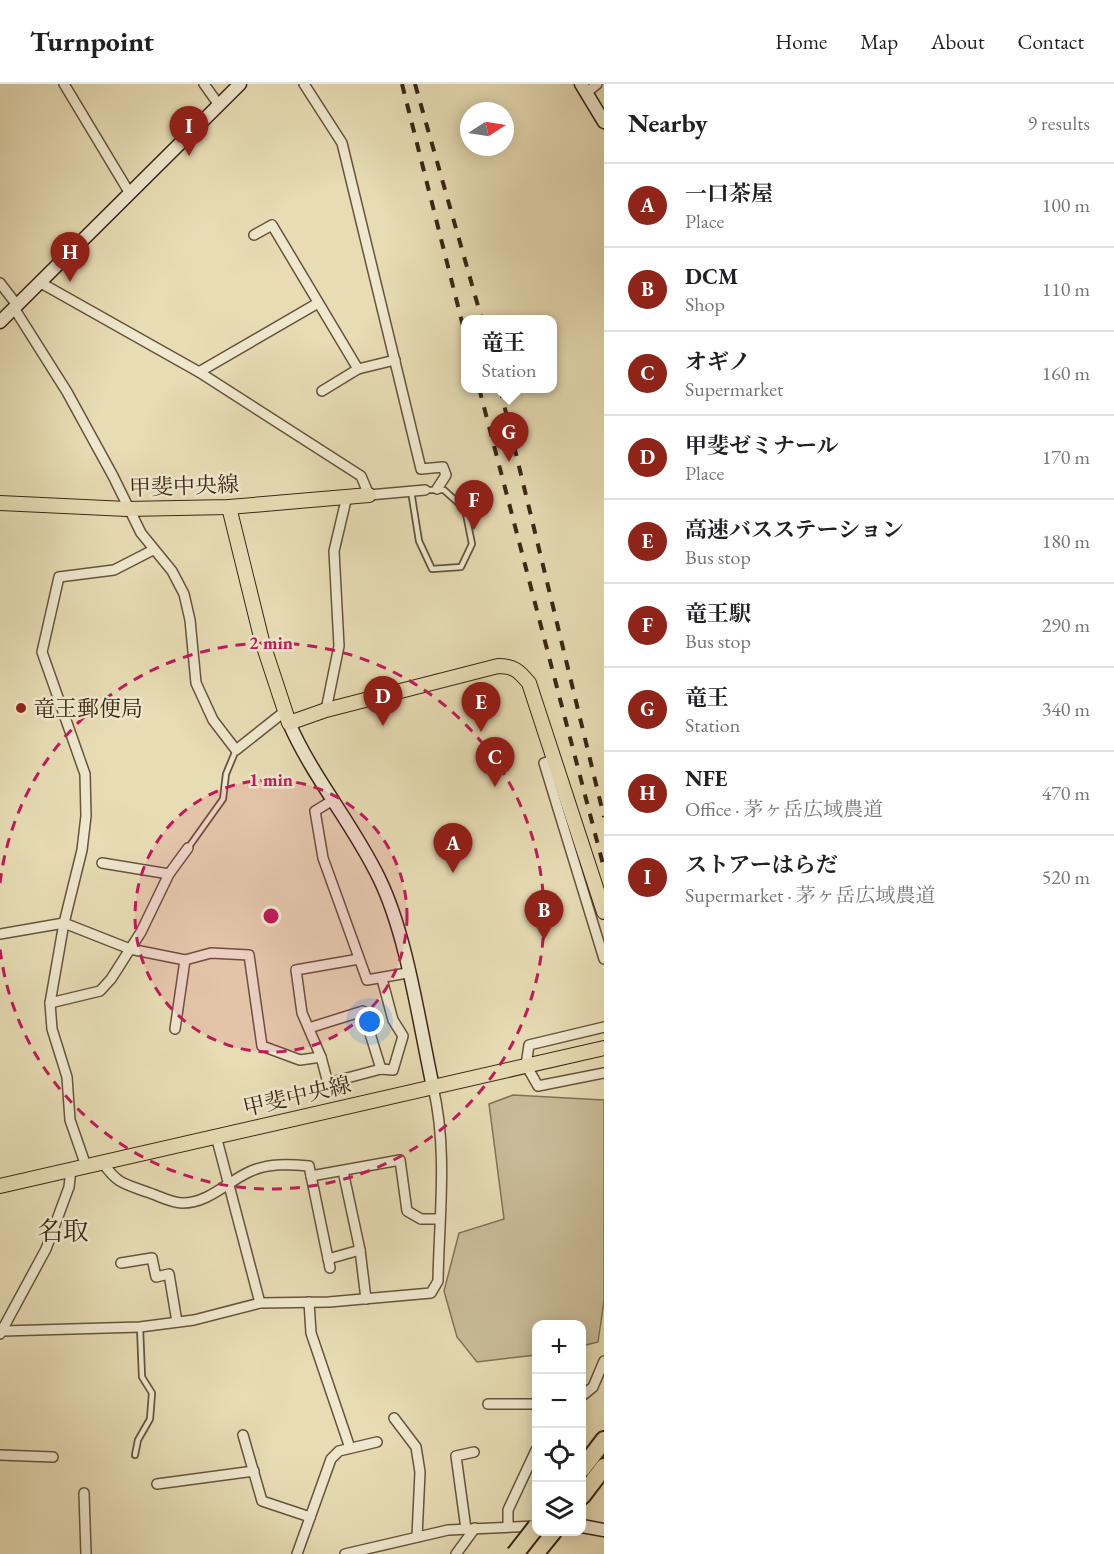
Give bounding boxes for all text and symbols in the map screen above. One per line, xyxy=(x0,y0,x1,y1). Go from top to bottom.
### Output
text: Turnpoint xyxy=(30,23,154,59)
text: Home xyxy=(775,28,827,55)
text: Map xyxy=(860,28,898,55)
text: About xyxy=(931,28,984,55)
text: Contact xyxy=(1017,28,1084,55)
north arrow xyxy=(460,102,514,156)
pin: I xyxy=(170,106,208,156)
text: Nearby xyxy=(628,106,708,140)
text: 9 results xyxy=(1027,110,1090,136)
text: 一口茶屋 xyxy=(685,179,773,208)
text: A xyxy=(640,192,655,218)
text: 100 m xyxy=(1042,192,1090,218)
text: Place xyxy=(685,208,724,234)
pin: H xyxy=(50,232,90,282)
text: DCM xyxy=(685,262,738,291)
text: B xyxy=(641,276,654,302)
text: 110 m xyxy=(1042,276,1090,302)
text: Shop xyxy=(685,291,725,317)
popup xyxy=(461,315,557,393)
text: 竜王 xyxy=(481,328,525,357)
text: オギノ xyxy=(685,347,751,376)
text: Station xyxy=(481,357,537,383)
text: C xyxy=(640,360,655,386)
text: 160 m xyxy=(1042,360,1090,386)
text: Supermarket xyxy=(685,376,783,402)
pin: G xyxy=(490,412,528,462)
text: 甲斐ゼミナール xyxy=(685,431,839,460)
text: D xyxy=(640,444,655,470)
text: 170 m xyxy=(1042,444,1090,470)
text: Place xyxy=(685,460,724,486)
street label: 甲斐中央線 xyxy=(129,470,239,502)
pin: F xyxy=(454,480,494,530)
text: 高速バスステーション xyxy=(685,515,904,544)
text: E xyxy=(642,528,653,554)
text: 180 m xyxy=(1042,528,1090,554)
text: Bus stop xyxy=(685,544,751,570)
text: 竜王駅 xyxy=(685,599,751,628)
text: F xyxy=(642,612,653,638)
text: 290 m xyxy=(1042,612,1090,638)
text: Bus stop xyxy=(685,628,751,654)
text: 2 min xyxy=(249,631,293,654)
pin: D xyxy=(364,676,403,726)
pin: E xyxy=(462,682,500,732)
text: 竜王 xyxy=(685,683,729,712)
place label: 竜王郵便局 xyxy=(33,694,143,723)
text: G xyxy=(640,696,655,722)
text: 340 m xyxy=(1042,696,1090,722)
marker: 竜王郵便局 xyxy=(14,701,28,715)
text: Station xyxy=(685,712,740,738)
pin: C xyxy=(476,738,514,787)
text: NFE xyxy=(685,764,727,793)
text: 1 min xyxy=(249,768,293,791)
text: H xyxy=(639,780,656,806)
text: 470 m xyxy=(1042,780,1090,806)
text: Office · 茅ヶ岳広域農道 xyxy=(685,796,883,822)
pin: A xyxy=(434,824,472,873)
text: ストアーはらだ xyxy=(685,850,838,879)
text: I xyxy=(644,864,651,890)
text: 520 m xyxy=(1042,864,1090,890)
text: Supermarket · 茅ヶ岳広域農道 xyxy=(685,882,935,908)
pin: B xyxy=(524,890,564,940)
centre of rings xyxy=(261,906,281,926)
your location xyxy=(355,1007,384,1036)
street label: 甲斐中央線 xyxy=(240,1069,354,1123)
district label: 名取 xyxy=(37,1214,89,1248)
map controls xyxy=(532,1320,586,1536)
button: + xyxy=(532,1320,586,1374)
button: − xyxy=(532,1374,586,1428)
button: locate xyxy=(532,1428,586,1482)
button: layers xyxy=(532,1482,586,1536)

